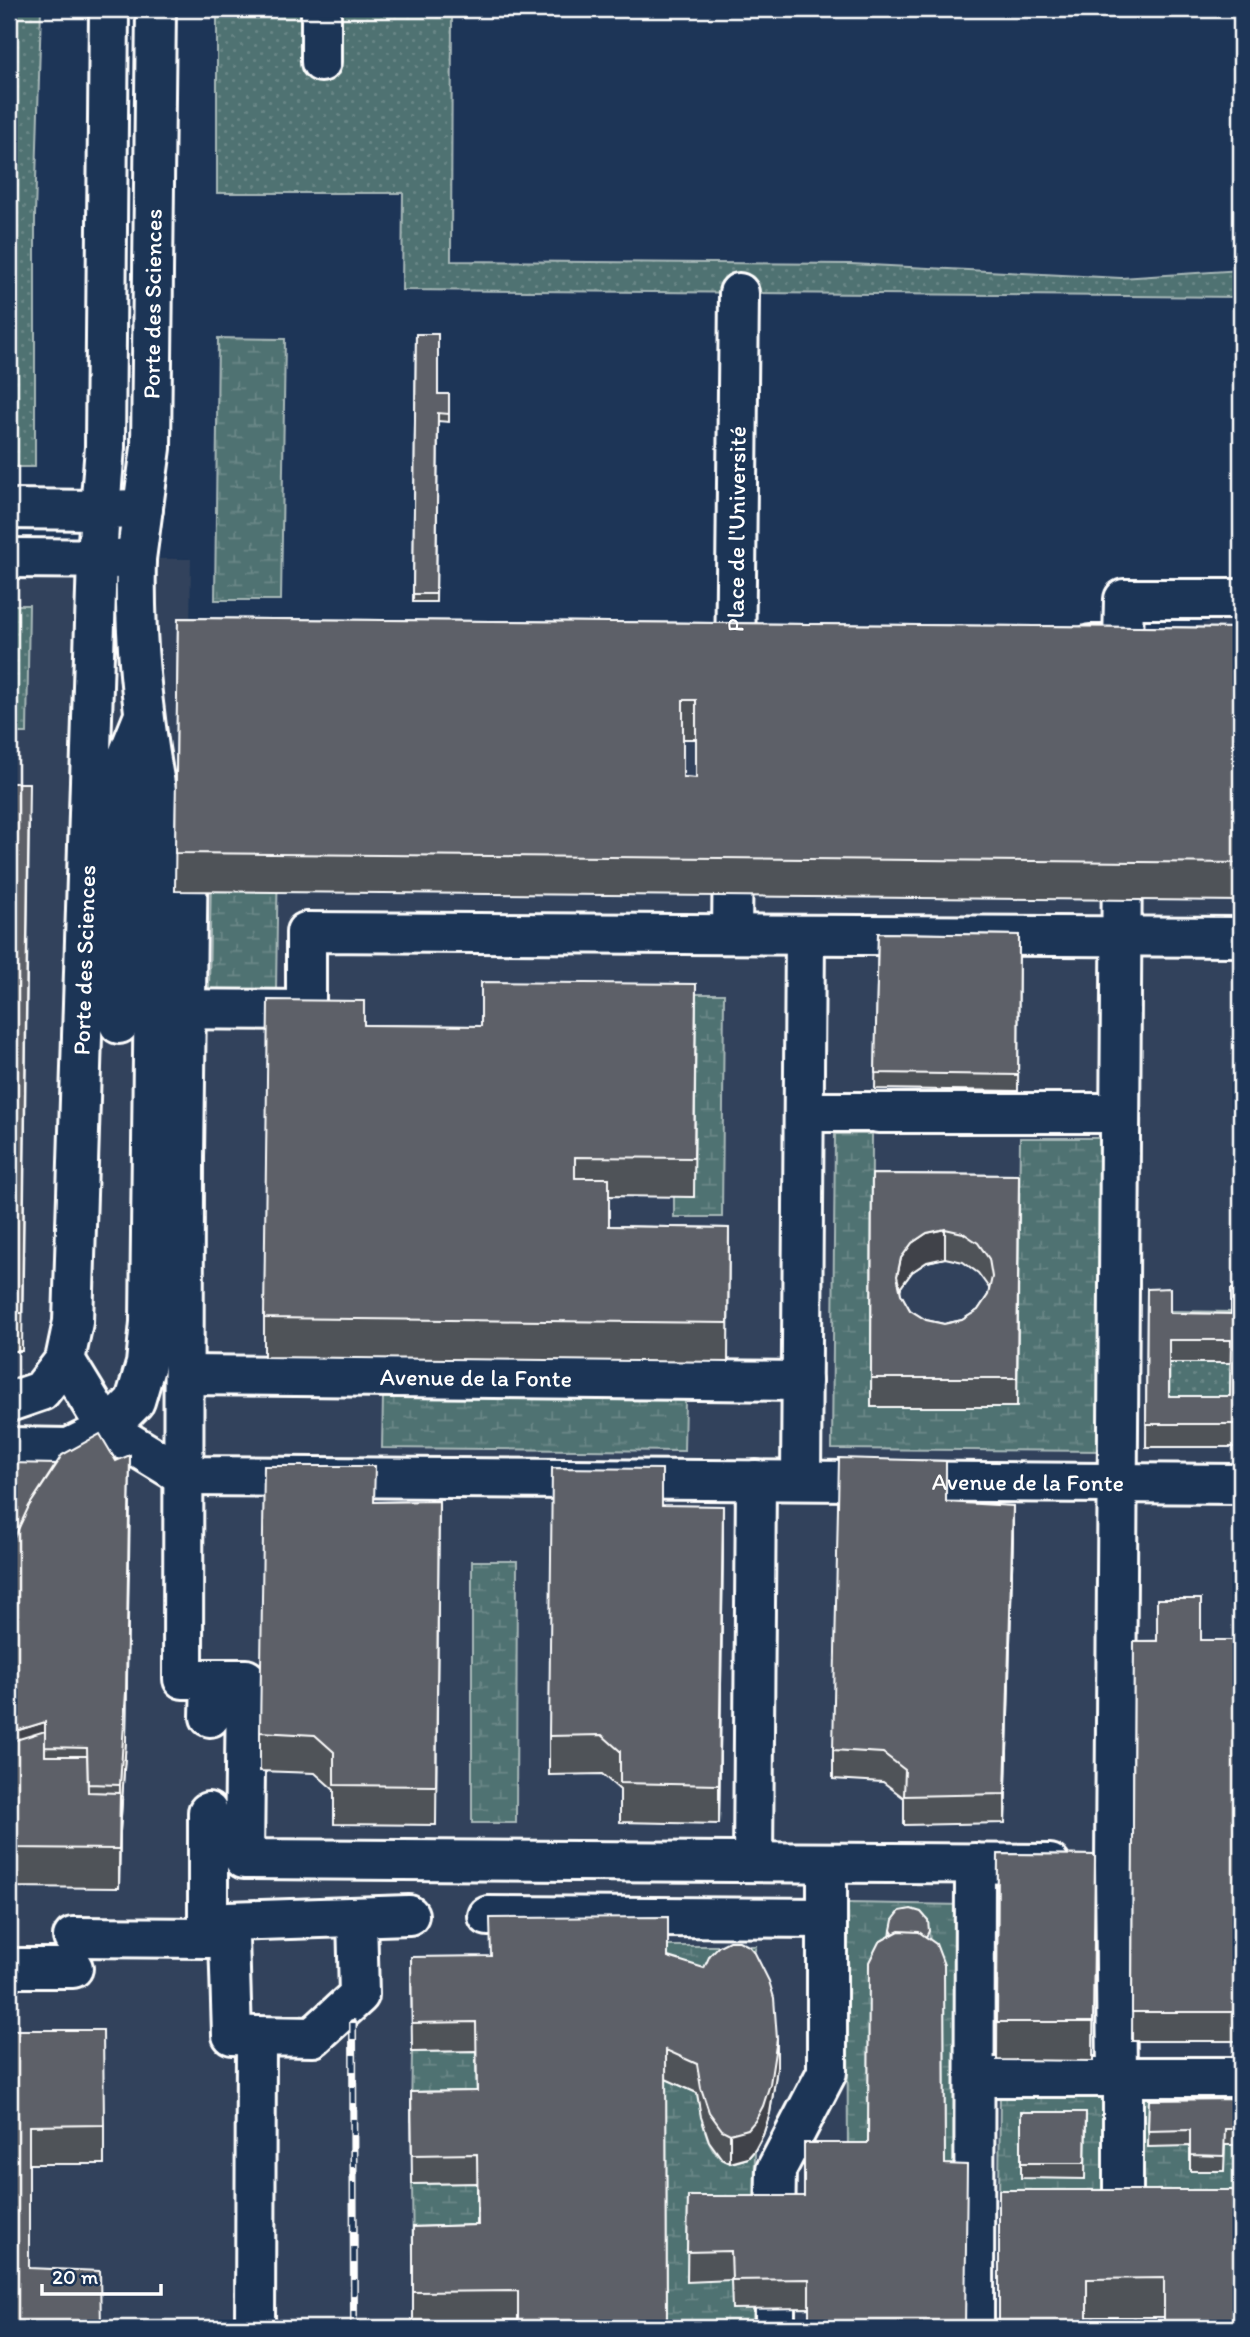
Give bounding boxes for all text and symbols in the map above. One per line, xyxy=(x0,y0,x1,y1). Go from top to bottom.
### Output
street label: Porte des Sciences xyxy=(137,209,168,399)
street label: Place de l'Université xyxy=(720,426,752,632)
street label: Porte des Sciences xyxy=(66,864,101,1056)
street label: Avenue de la Fonte xyxy=(380,1362,572,1393)
street label: Avenue de la Fonte xyxy=(932,1467,1124,1497)
scale bar xyxy=(42,2253,161,2297)
text: 20 m xyxy=(52,2264,99,2289)

